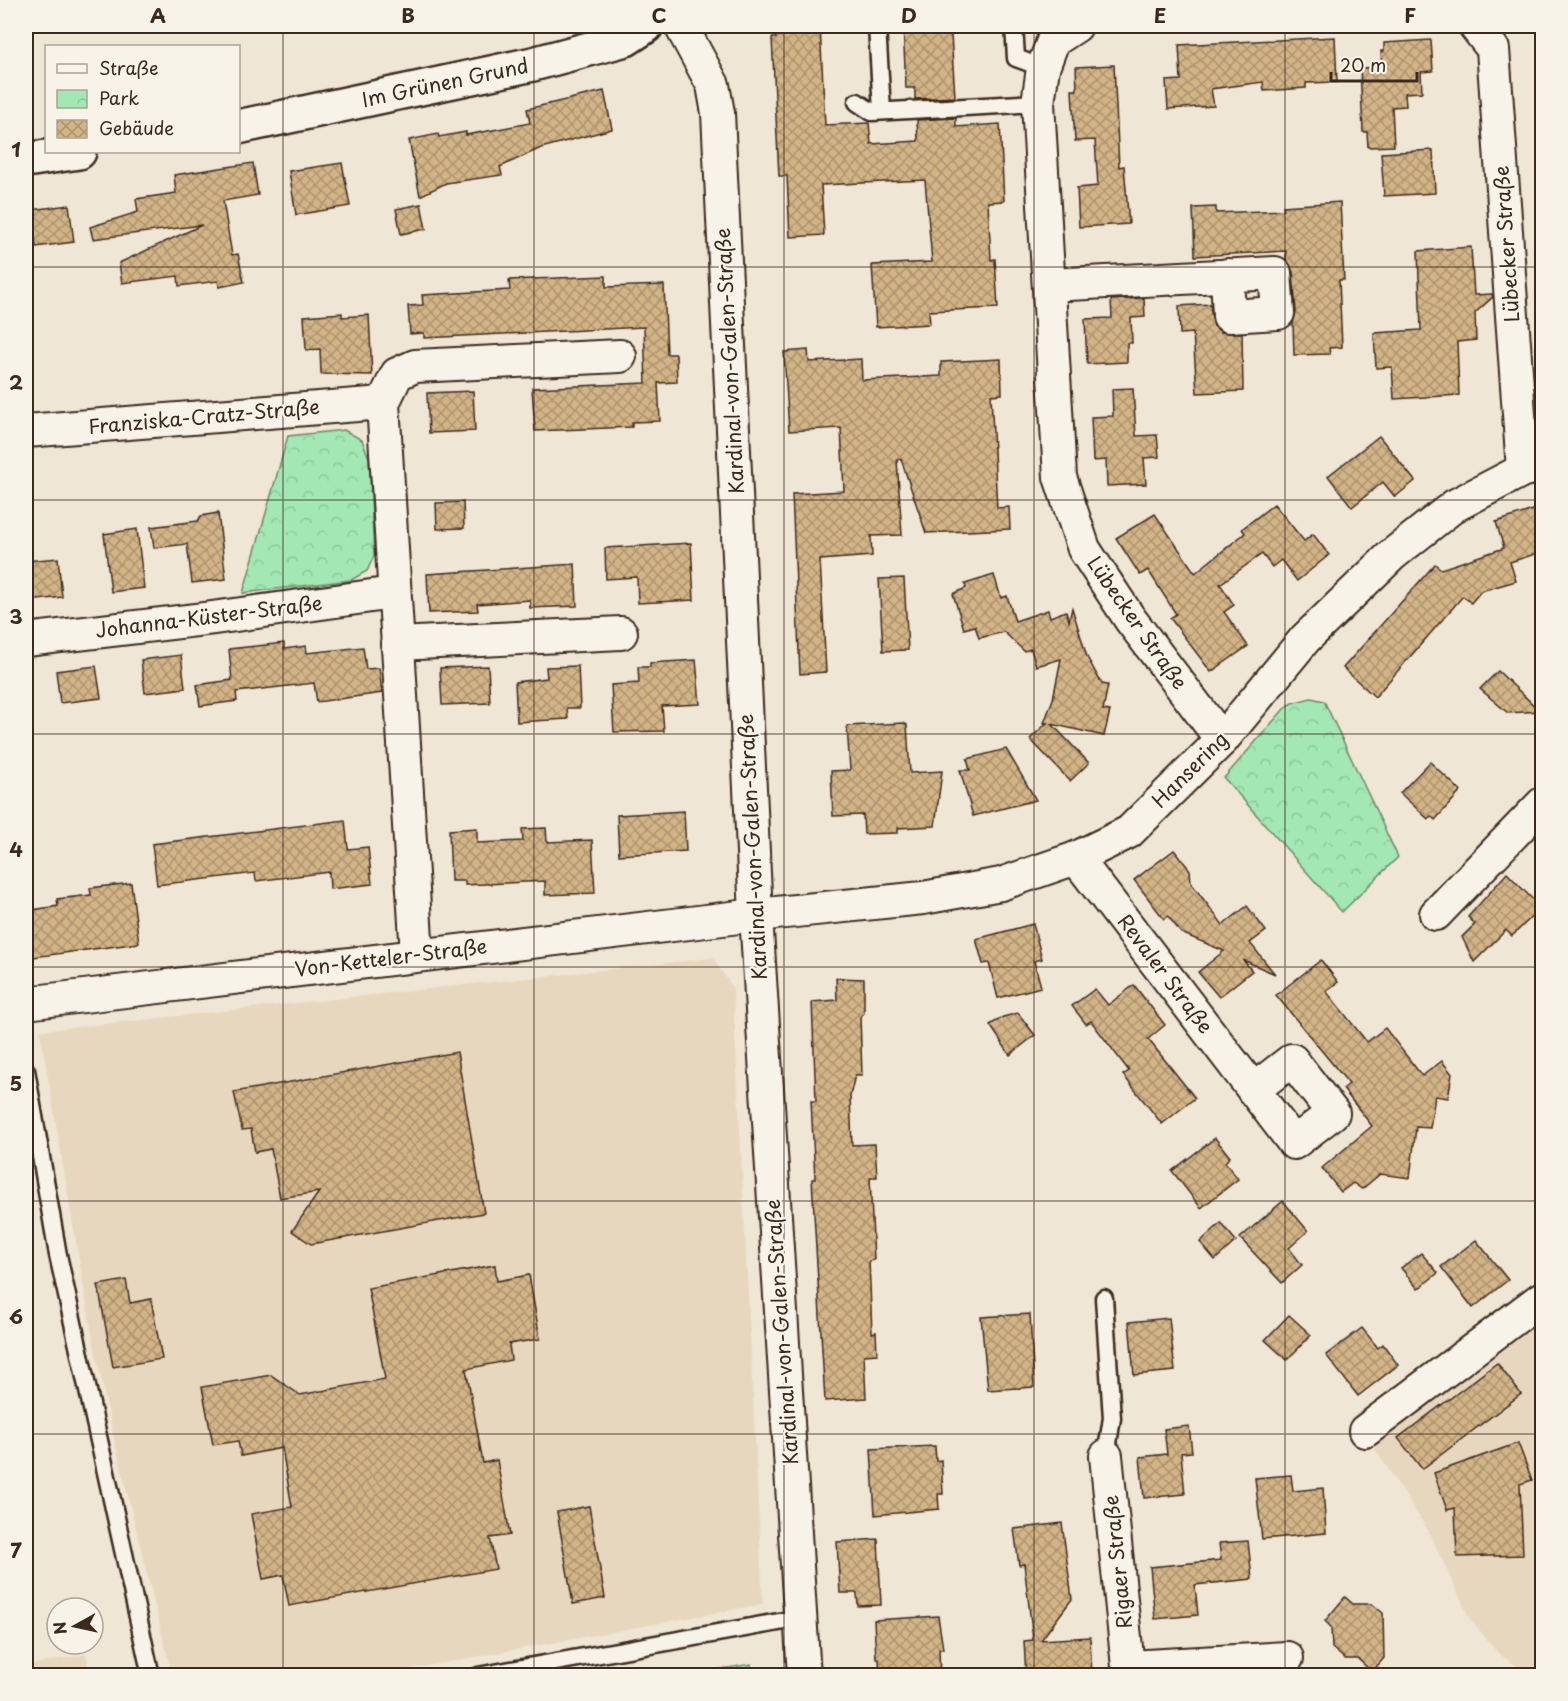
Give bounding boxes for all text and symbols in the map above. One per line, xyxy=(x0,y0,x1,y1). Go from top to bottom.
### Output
text: A xyxy=(150,0,166,30)
text: B xyxy=(401,0,415,30)
text: C xyxy=(651,0,667,30)
text: D xyxy=(901,0,917,30)
text: E xyxy=(1154,0,1166,30)
text: F xyxy=(1404,0,1416,30)
legend xyxy=(45,45,240,153)
scale bar xyxy=(1331,45,1416,83)
street label: Im Grünen Grund xyxy=(359,50,531,114)
text: 20 m xyxy=(1340,51,1386,78)
text: Straße xyxy=(99,54,159,81)
text: Park xyxy=(99,84,139,111)
text: Gebäude xyxy=(99,114,174,141)
text: 1 xyxy=(11,134,21,164)
street label: Lübecker Straße xyxy=(1486,165,1526,323)
street label: Kardinal-von-Galen-Straße xyxy=(707,227,751,495)
text: 2 xyxy=(9,367,23,397)
street label: Franziska-Cratz-Straße xyxy=(87,391,321,441)
street label: Lübecker Straße xyxy=(1080,550,1195,695)
street label: Johanna-Küster-Straße xyxy=(94,587,324,645)
text: 3 xyxy=(9,601,23,631)
street label: Kardinal-von-Galen-Straße xyxy=(730,713,774,981)
street label: Hansering xyxy=(1144,724,1234,814)
text: 4 xyxy=(9,834,23,864)
street label: Revaler Straße xyxy=(1111,907,1221,1039)
street label: Von-Ketteler-Straße xyxy=(293,930,489,984)
text: 5 xyxy=(10,1068,22,1098)
street label: Kardinal-von-Galen-Straße xyxy=(757,1198,805,1466)
text: 6 xyxy=(9,1301,23,1331)
street label: Rigaer Straße xyxy=(1095,1494,1139,1630)
text: 7 xyxy=(10,1535,22,1565)
north arrow xyxy=(45,1596,105,1656)
text: N xyxy=(46,1620,72,1636)

